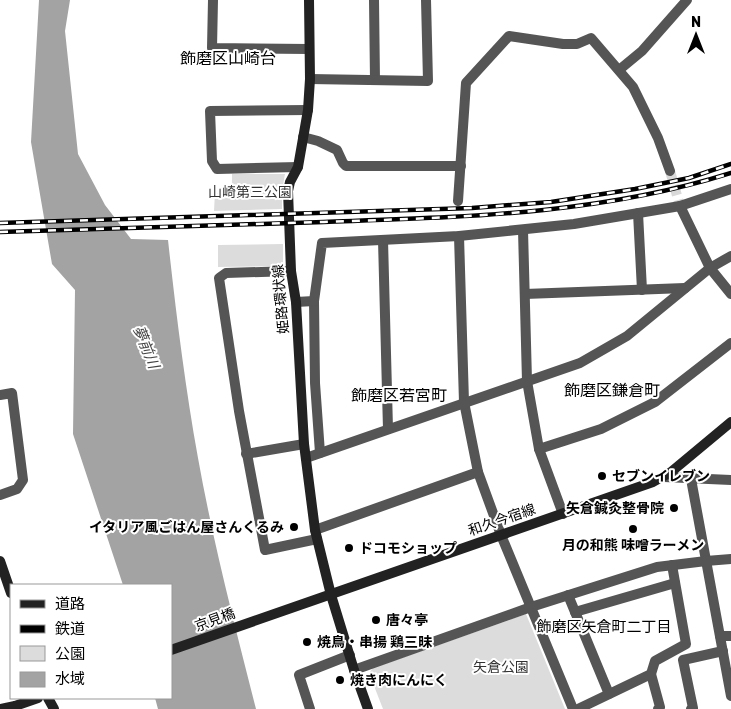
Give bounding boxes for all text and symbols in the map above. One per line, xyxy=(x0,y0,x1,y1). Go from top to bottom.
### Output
north arrow xyxy=(671,10,721,60)
text: N xyxy=(691,14,701,31)
district label: 飾磨区山崎台 xyxy=(180,49,276,68)
park label: 山崎第三公園 xyxy=(208,184,292,201)
street label: 姫路環状線 xyxy=(269,263,293,335)
water label: 夢前川 xyxy=(129,323,164,373)
district label: 飾磨区鎌倉町 xyxy=(564,381,660,400)
district label: 飾磨区若宮町 xyxy=(351,386,447,405)
place label: セブンイレブン xyxy=(612,468,710,485)
marker: セブンイレブン xyxy=(596,470,608,482)
place label: 矢倉鍼灸整骨院 xyxy=(566,500,664,517)
street label: 和久今宿線 xyxy=(466,501,538,539)
marker: 矢倉鍼灸整骨院 xyxy=(668,502,680,514)
place label: イタリア風ごはん屋さんくるみ xyxy=(89,519,284,536)
marker: イタリア風ごはん屋さんくるみ xyxy=(288,521,300,533)
marker: 月の和熊 味噌ラーメン xyxy=(627,523,639,535)
place label: 月の和熊 味噌ラーメン xyxy=(562,537,704,554)
place label: ドコモショップ xyxy=(359,540,457,557)
marker: ドコモショップ xyxy=(343,542,355,554)
legend xyxy=(10,584,172,699)
text: 道路 xyxy=(55,595,85,613)
street label: 京見橋 xyxy=(192,605,238,635)
place label: 唐々亭 xyxy=(386,612,428,629)
marker: 唐々亭 xyxy=(370,614,382,626)
district label: 飾磨区矢倉町二丁目 xyxy=(536,618,672,636)
text: 鉄道 xyxy=(55,620,85,638)
place label: 焼鳥・串揚 鶏三昧 xyxy=(317,634,433,651)
marker: 焼鳥・串揚 鶏三昧 xyxy=(301,636,313,648)
text: 公園 xyxy=(55,645,85,663)
park label: 矢倉公園 xyxy=(473,659,529,676)
text: 水域 xyxy=(55,670,85,688)
place label: 焼き肉にんにく xyxy=(350,672,448,689)
marker: 焼き肉にんにく xyxy=(334,674,346,686)

